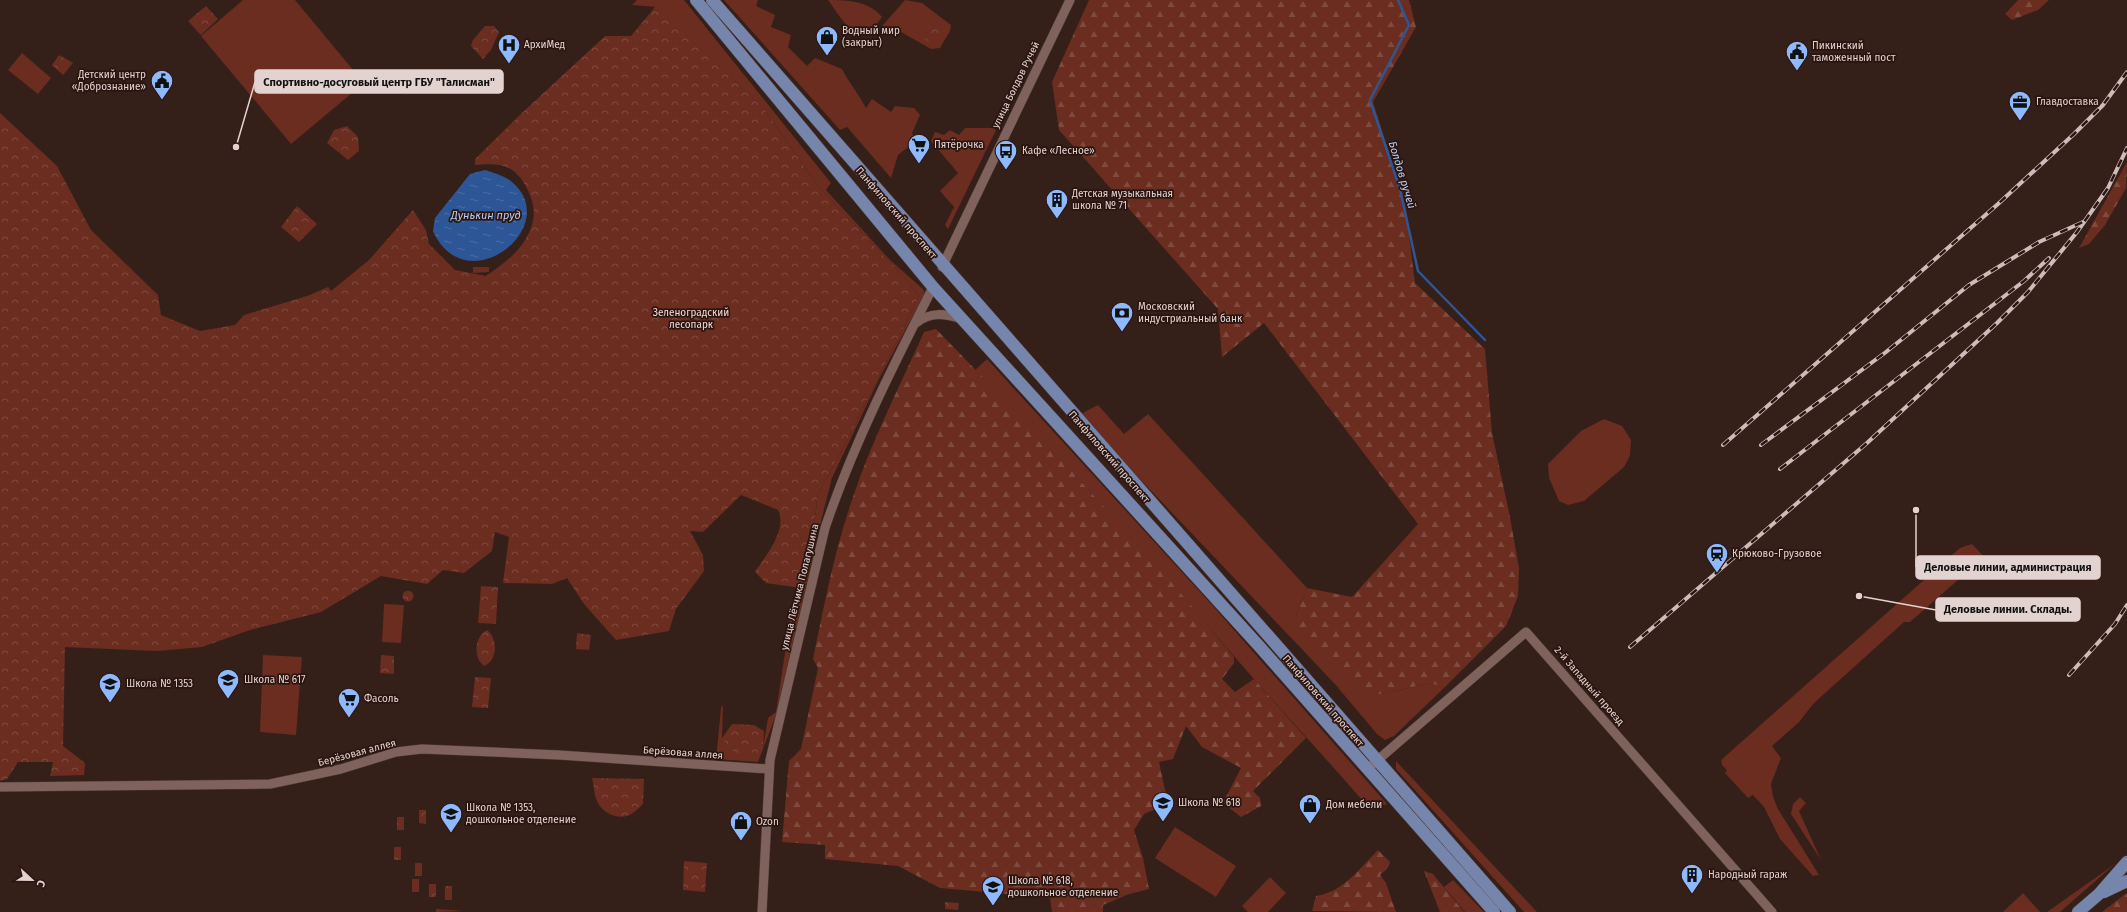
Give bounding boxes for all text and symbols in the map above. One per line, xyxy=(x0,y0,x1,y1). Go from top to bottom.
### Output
shop icon: Водный мир (закрыт) xyxy=(814,24,840,57)
place label: Водный мир (закрыт) xyxy=(842,25,900,49)
hospital icon: АрхиМед xyxy=(496,32,522,65)
place label: АрхиМед xyxy=(524,39,566,51)
public building icon: Пикинский таможенный пост xyxy=(1784,39,1810,72)
street label: улица Болдов Ручей xyxy=(990,40,1042,130)
place label: Пикинский таможенный пост xyxy=(1812,40,1896,64)
public building icon: Детский центр «Добрознание» xyxy=(149,68,175,101)
place label: Детский центр «Добрознание» xyxy=(72,69,146,93)
callout: Спортивно-досуговый центр ГБУ "Талисман" xyxy=(255,70,503,93)
text: Спортивно-досуговый центр ГБУ "Талисман" xyxy=(263,76,495,89)
office icon: Главдоставка xyxy=(2007,89,2033,122)
place label: Главдоставка xyxy=(2036,96,2099,108)
supermarket icon: Пятёрочка xyxy=(906,132,932,165)
place label: Пятёрочка xyxy=(934,138,984,151)
bus stop icon: Кафе «Лесное» xyxy=(993,138,1019,171)
water label: Болдов ручей xyxy=(1386,140,1418,210)
place label: Кафе «Лесное» xyxy=(1022,145,1095,157)
street label: Панфиловский проспект xyxy=(853,165,939,262)
building icon: Детская музыкальная школа № 71 xyxy=(1044,187,1070,220)
place label: Детская музыкальная школа № 71 xyxy=(1071,188,1173,212)
water label: Дунькин пруд xyxy=(450,209,521,222)
bank icon: Московский индустриальный банк xyxy=(1109,300,1135,333)
place label: Московский индустриальный банк xyxy=(1138,301,1243,325)
park label: Зеленоградский лесопарк xyxy=(653,307,729,331)
street label: Панфиловский проспект xyxy=(1066,409,1152,506)
street label: улица Лётчика Полагушина xyxy=(778,522,822,651)
station icon: Крюково-Грузовое xyxy=(1704,541,1730,574)
place label: Крюково-Грузовое xyxy=(1732,548,1822,560)
callout: Деловые линии, администрация xyxy=(1916,556,2100,579)
text: Деловые линии, администрация xyxy=(1923,561,2092,574)
callout: Деловые линии. Склады. xyxy=(1936,598,2080,621)
text: Деловые линии. Склады. xyxy=(1943,603,2072,616)
street label: 2-й Западный проезд xyxy=(1552,644,1627,728)
street label: Панфиловский проспект xyxy=(1280,653,1366,750)
school or university icon: Школа № 617 xyxy=(215,667,241,700)
school or university icon: Школа № 1353 xyxy=(97,671,123,704)
place label: Школа № 617 xyxy=(244,674,306,686)
place label: Школа № 1353 xyxy=(126,678,193,690)
supermarket icon: Фасоль xyxy=(336,686,362,719)
place label: Фасоль xyxy=(364,693,399,705)
street label: Берёзовая аллея xyxy=(316,736,397,769)
street label: Берёзовая аллея xyxy=(643,743,723,762)
school or university icon: Школа № 618 xyxy=(1150,790,1176,823)
shop icon: Дом мебели xyxy=(1297,792,1323,825)
place label: Школа № 618 xyxy=(1178,797,1241,809)
place label: Дом мебели xyxy=(1325,799,1382,811)
school or university icon: Школа № 1353, дошкольное отделение xyxy=(438,801,464,834)
place label: Школа № 1353, дошкольное отделение xyxy=(466,802,576,826)
shop icon: Ozon xyxy=(728,809,754,842)
place label: Ozon xyxy=(756,816,779,828)
north arrow xyxy=(12,860,52,900)
building icon: Народный гараж xyxy=(1679,862,1705,895)
place label: Народный гараж xyxy=(1708,869,1787,881)
school or university icon: Школа № 618, дошкольное отделение xyxy=(980,874,1006,907)
place label: Школа № 618, дошкольное отделение xyxy=(1008,875,1118,899)
text: С xyxy=(33,878,48,890)

